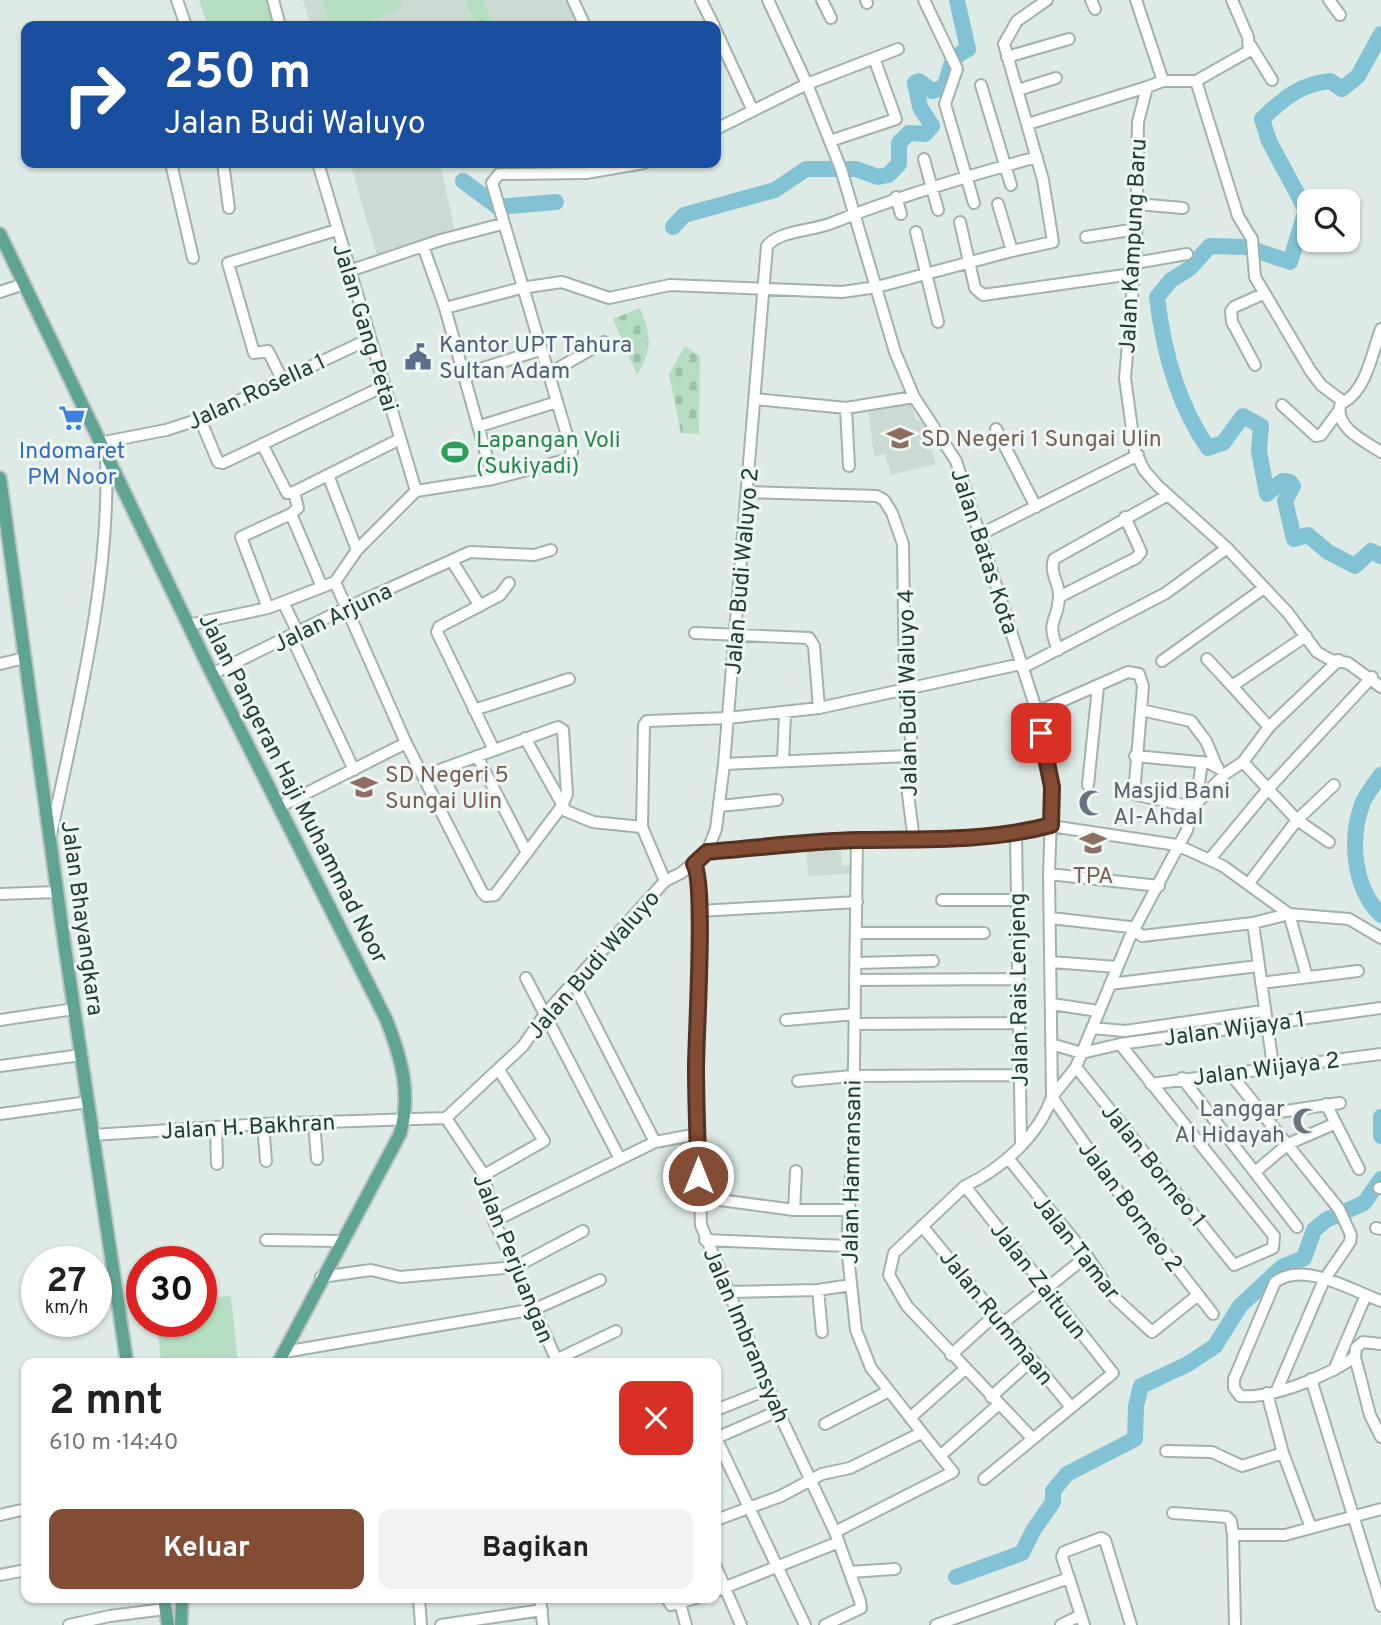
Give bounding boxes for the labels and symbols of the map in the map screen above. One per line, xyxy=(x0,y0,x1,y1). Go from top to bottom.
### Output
street label: Jalan Kampung Baru xyxy=(1114,138,1155,355)
street label: Jalan Gang Petai xyxy=(324,240,403,415)
place label: Kantor UPT Tahura Sultan Adam xyxy=(439,332,632,387)
public building icon: Kantor UPT Tahura Sultan Adam xyxy=(403,342,433,372)
street label: Jalan Rosella 1 xyxy=(183,348,331,438)
supermarket icon: Indomaret PM Noor xyxy=(57,403,87,433)
school or university icon: SD Negeri 1 Sungai Ulin xyxy=(885,423,915,453)
place label: SD Negeri 1 Sungai Ulin xyxy=(921,426,1162,455)
place label: Lapangan Voli (Sukiyadi) xyxy=(476,427,621,482)
sports icon: Lapangan Voli (Sukiyadi) xyxy=(440,437,470,467)
place label: Indomaret PM Noor xyxy=(19,438,125,493)
street label: Jalan Batas Kota xyxy=(942,465,1023,639)
street label: Jalan Budi Waluyo 2 xyxy=(720,467,767,676)
street label: Jalan Arjuna xyxy=(269,578,397,661)
street label: Jalan Budi Waluyo 4 xyxy=(893,589,926,797)
street label: Jalan Pangeran Haji Muhammad Noor xyxy=(190,609,393,969)
pin xyxy=(1011,703,1071,763)
place label: SD Negeri 5 Sungai Ulin xyxy=(385,762,509,817)
school or university icon: SD Negeri 5 Sungai Ulin xyxy=(349,772,379,802)
place label: Masjid Bani Al-Ahdal xyxy=(1113,778,1230,833)
mosque icon: Masjid Bani Al-Ahdal xyxy=(1077,788,1107,818)
street label: Jalan Bhayangkara xyxy=(52,819,109,1018)
school or university icon: TPA xyxy=(1078,828,1108,858)
place label: TPA xyxy=(1072,863,1114,892)
street label: Jalan Budi Waluyo xyxy=(522,885,668,1046)
street label: Jalan Rais Lenjeng xyxy=(1004,893,1037,1087)
street label: Jalan Wijaya 1 xyxy=(1162,1006,1307,1055)
street label: Jalan Wijaya 2 xyxy=(1191,1047,1342,1094)
street label: Jalan Hamransani xyxy=(837,1079,870,1265)
place label: Langgar Al Hidayah xyxy=(1174,1096,1285,1151)
street label: Jalan Borneo 1 xyxy=(1093,1099,1211,1234)
mosque icon: Langgar Al Hidayah xyxy=(1291,1106,1321,1136)
street label: Jalan H. Bakhran xyxy=(160,1109,336,1148)
street label: Jalan Borneo 2 xyxy=(1070,1136,1188,1279)
position arrow xyxy=(661,1139,735,1213)
street label: Jalan Perjuangan xyxy=(464,1170,559,1348)
street label: Jalan Tamar xyxy=(1025,1190,1125,1307)
street label: Jalan Zaituun xyxy=(982,1217,1092,1346)
street label: Jalan Imbramsyah xyxy=(695,1244,795,1428)
street label: Jalan Rummaan xyxy=(931,1245,1059,1392)
speed limit sign: 30 xyxy=(126,1246,217,1337)

